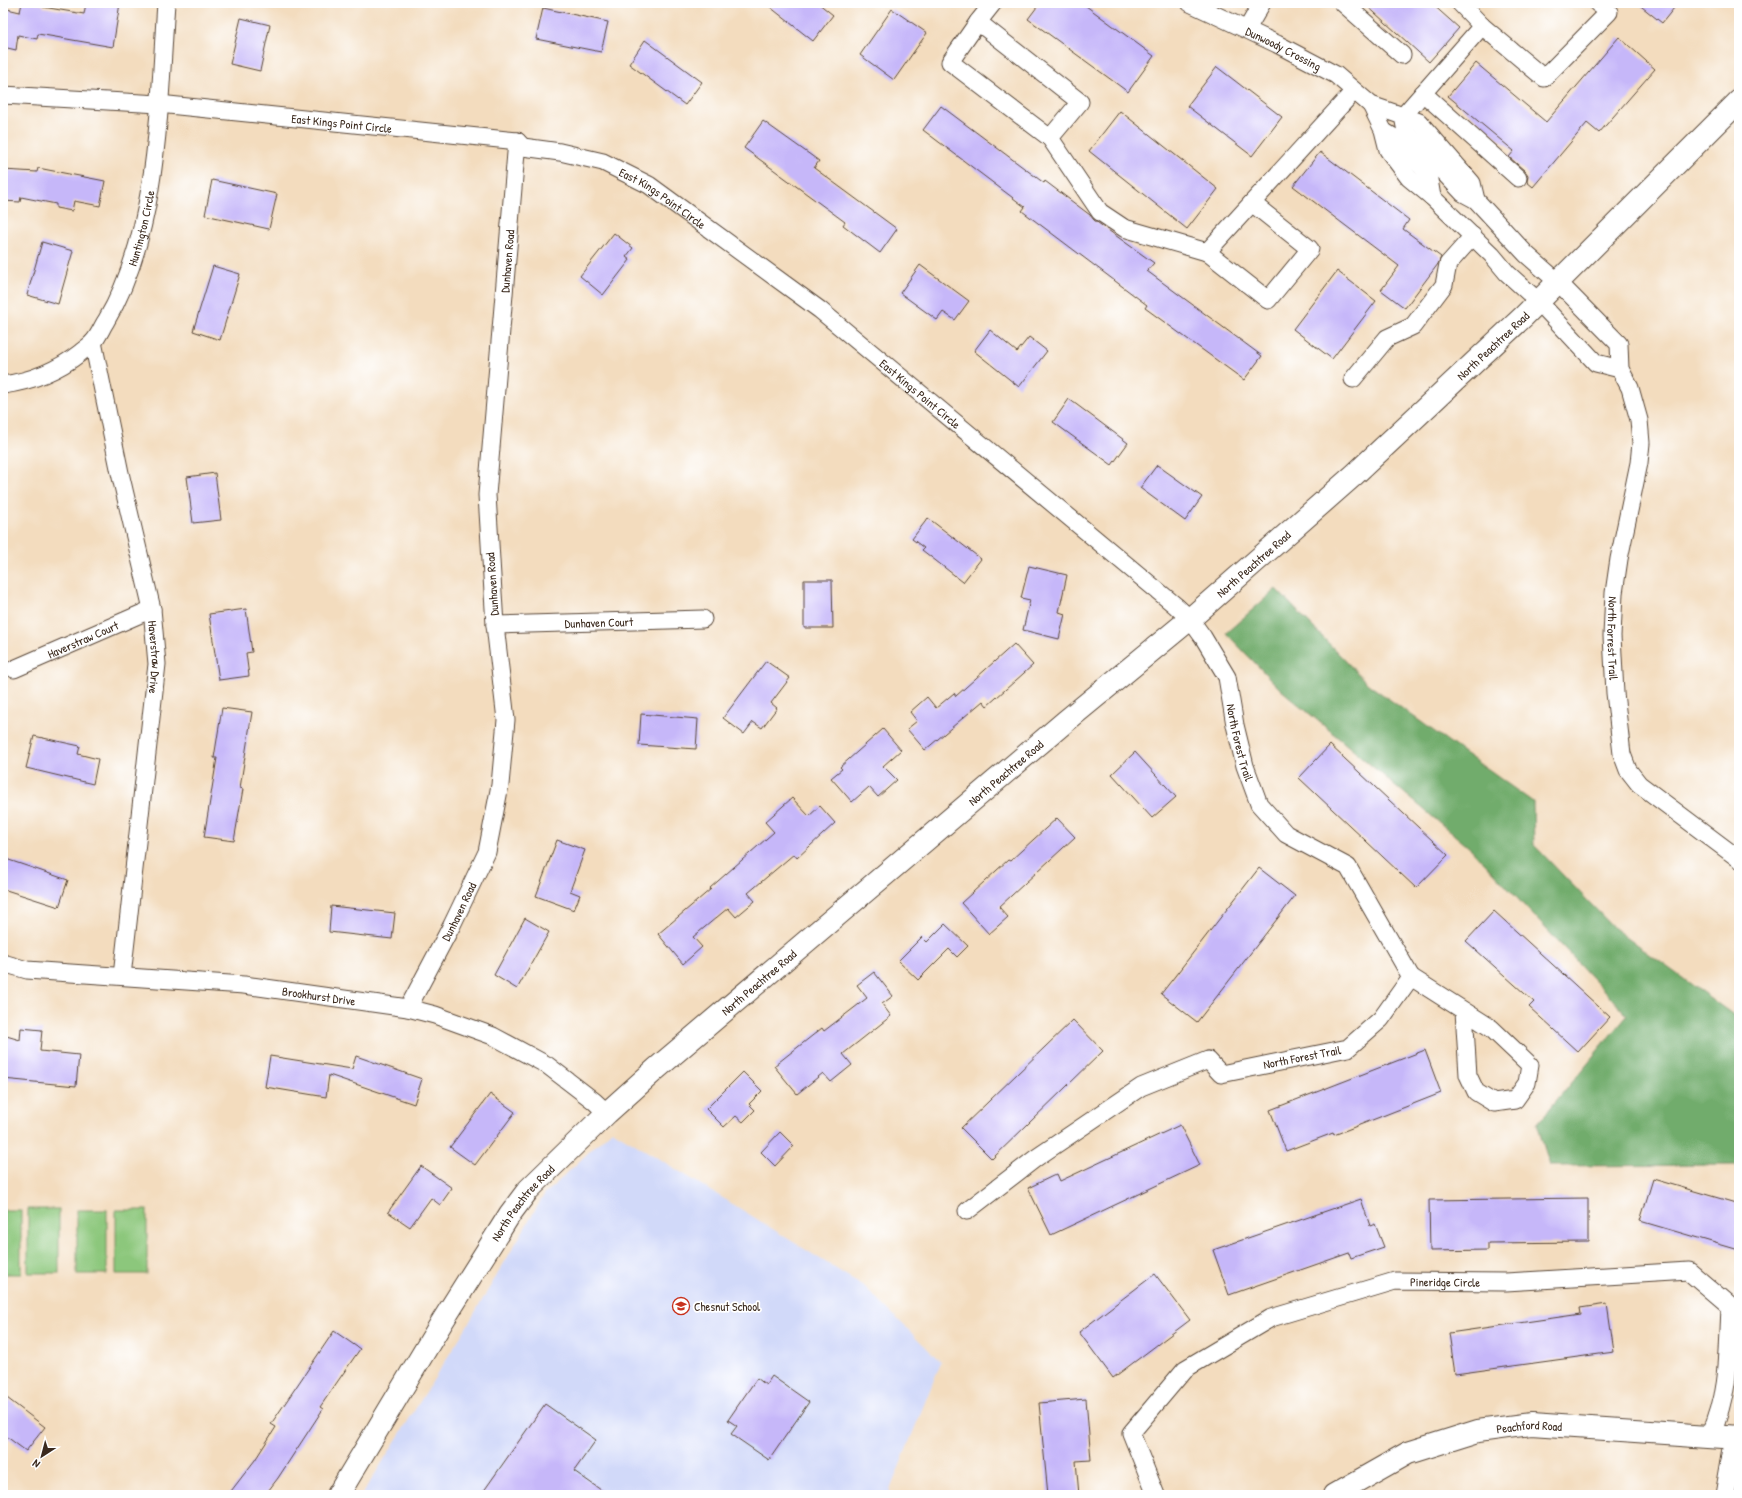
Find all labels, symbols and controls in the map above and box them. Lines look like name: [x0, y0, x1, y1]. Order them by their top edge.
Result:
street label: Dunwoody Crossing: [1243, 22, 1324, 74]
street label: East Kings Point Circle: [291, 109, 393, 137]
street label: East Kings Point Circle: [617, 163, 710, 233]
street label: Huntington Circle: [123, 189, 158, 268]
street label: Dunhaven Road: [496, 229, 518, 293]
street label: North Peachtree Road: [1453, 307, 1533, 384]
street label: East Kings Point Circle: [876, 355, 965, 432]
street label: North Peachtree Road: [1212, 526, 1294, 601]
street label: Dunhaven Road: [481, 552, 503, 616]
street label: North Forrest Trail: [1603, 596, 1623, 681]
street label: Dunhaven Court: [564, 612, 634, 631]
street label: Haverstraw Court: [45, 616, 122, 662]
street label: Haverstraw Drive: [145, 620, 166, 695]
street label: North Forest Trail: [1223, 702, 1259, 784]
street label: North Peachtree Road: [964, 735, 1047, 809]
street label: Dunhaven Road: [437, 879, 480, 944]
street label: North Peachtree Road: [717, 945, 800, 1019]
street label: Brookhurst Drive: [281, 982, 357, 1009]
street label: North Forest Trail: [1262, 1041, 1343, 1073]
street label: North Peachtree Road: [487, 1160, 558, 1244]
street label: Pineridge Circle: [1410, 1273, 1480, 1290]
school or university icon: Chesnut School: [671, 1296, 691, 1316]
place label: Chesnut School: [694, 1298, 761, 1315]
street label: Peachford Road: [1495, 1415, 1563, 1437]
north arrow: [22, 1436, 62, 1476]
text: N: [30, 1457, 43, 1471]

